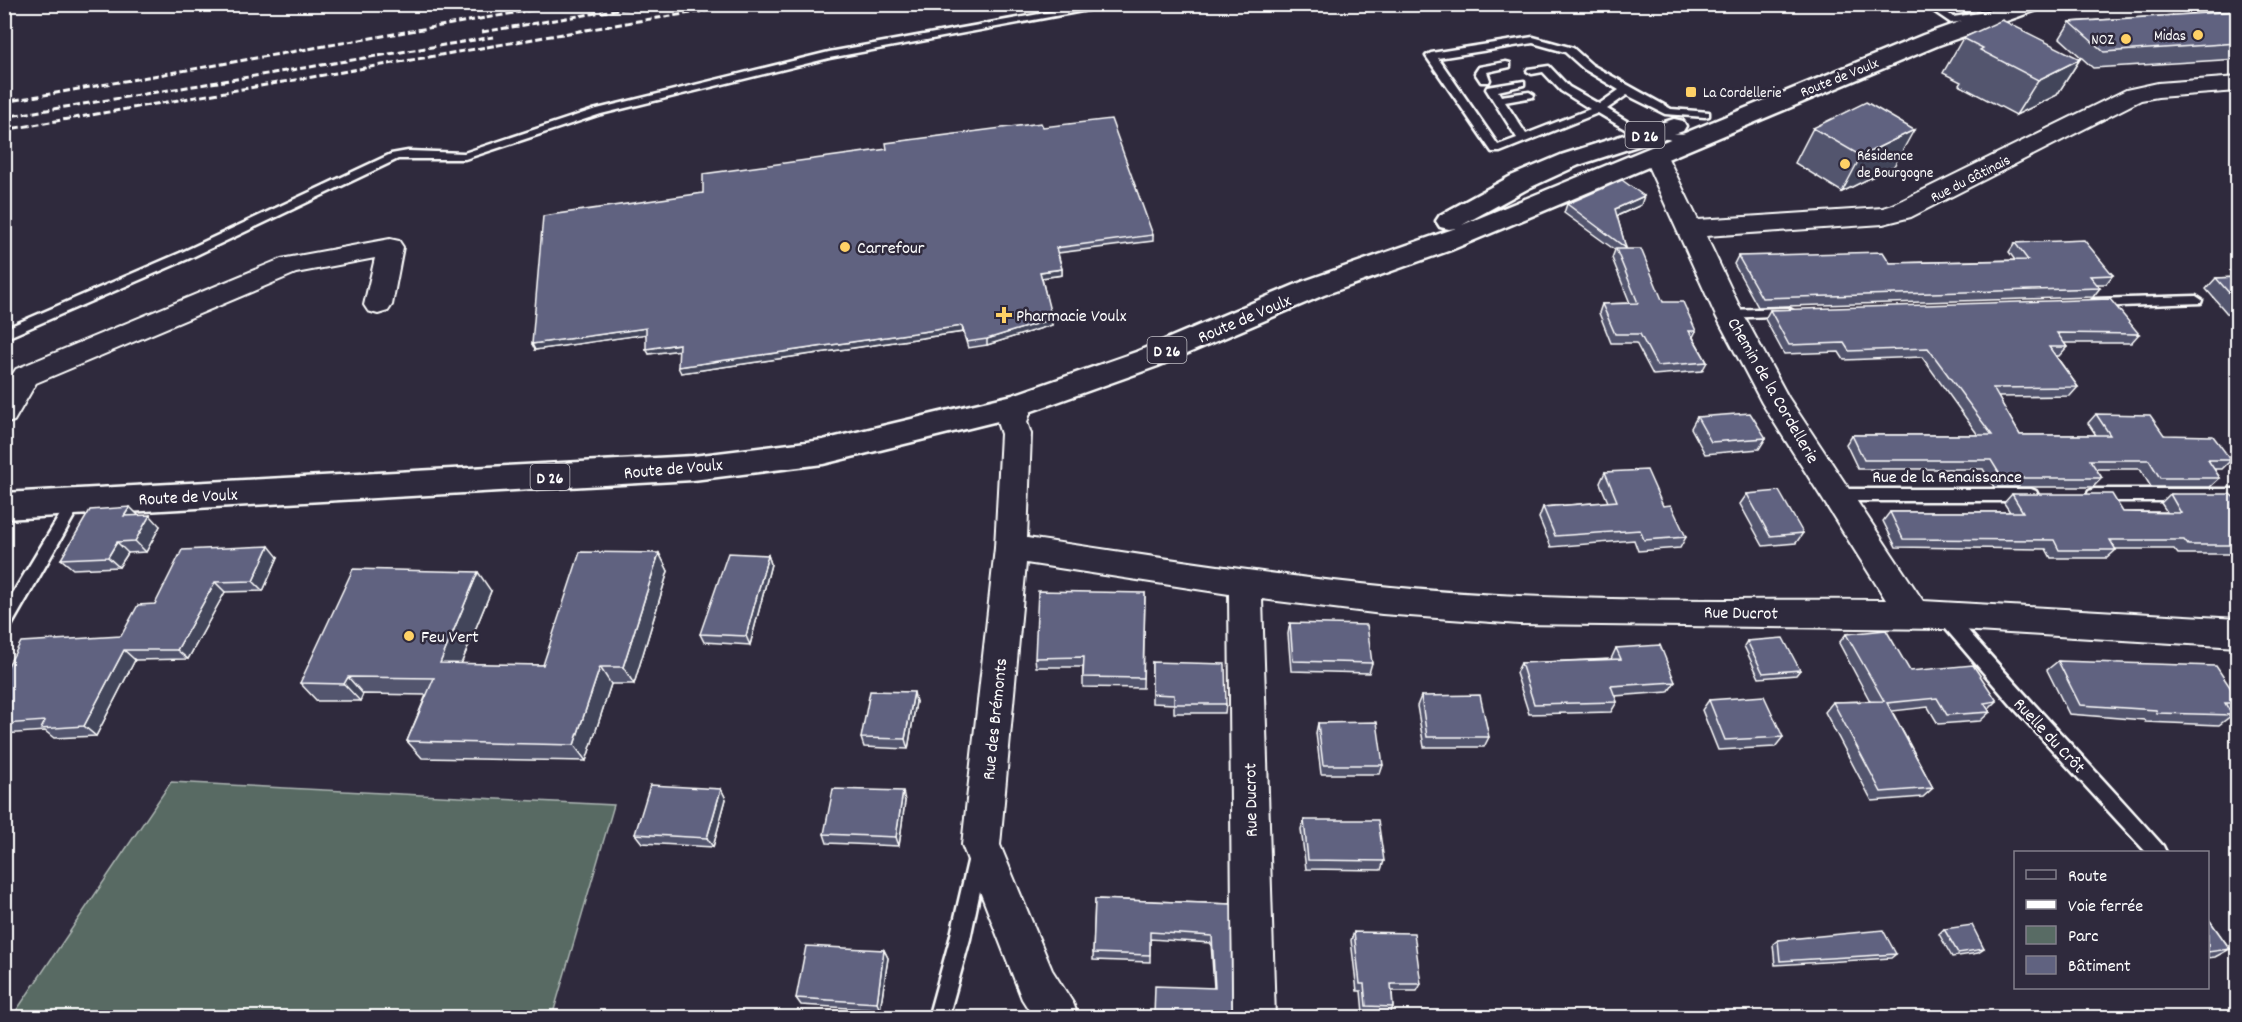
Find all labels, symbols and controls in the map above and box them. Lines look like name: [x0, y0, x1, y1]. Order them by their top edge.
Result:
place label: Midas: [2154, 26, 2186, 48]
marker: Midas: [2191, 28, 2205, 42]
place label: NOZ: [2091, 30, 2114, 52]
marker: NOZ: [2119, 32, 2133, 46]
street label: Route de Voulx: [1797, 53, 1883, 105]
place label: La Cordellerie: [1703, 83, 1782, 105]
marker: La Cordellerie: [1684, 85, 1698, 99]
road number: D 26: [1626, 122, 1664, 148]
place label: Résidence de Bourgogne: [1857, 146, 1934, 185]
street label: Rue du Gâtinais: [1927, 150, 2015, 209]
marker: Résidence de Bourgogne: [1838, 157, 1852, 171]
place label: Carrefour: [857, 237, 925, 262]
marker: Carrefour: [838, 240, 852, 254]
street label: Route de Voulx: [1194, 289, 1296, 351]
place label: Pharmacie Voulx: [1016, 305, 1127, 330]
marker: Pharmacie Voulx: [997, 308, 1011, 322]
street label: Chemin de la Cordellerie: [1720, 314, 1824, 469]
road number: D 26: [1148, 337, 1186, 363]
street label: Route de Voulx: [623, 454, 724, 487]
road number: D 26: [530, 464, 570, 490]
street label: Rue de la Renaissance: [1872, 466, 2022, 491]
street label: Route de Voulx: [138, 483, 239, 514]
street label: Rue Ducrot: [1704, 601, 1779, 628]
place label: Feu Vert: [421, 626, 479, 651]
marker: Feu Vert: [402, 629, 416, 643]
street label: Rue des Brémonts: [978, 657, 1015, 781]
street label: Ruelle du Crôt: [2006, 693, 2090, 780]
street label: Rue Ducrot: [1239, 762, 1266, 837]
legend: [2014, 851, 2209, 989]
text: Route: [2068, 865, 2107, 890]
text: Voie ferrée: [2068, 895, 2143, 920]
text: Parc: [2068, 925, 2099, 950]
text: Bâtiment: [2068, 955, 2131, 980]

